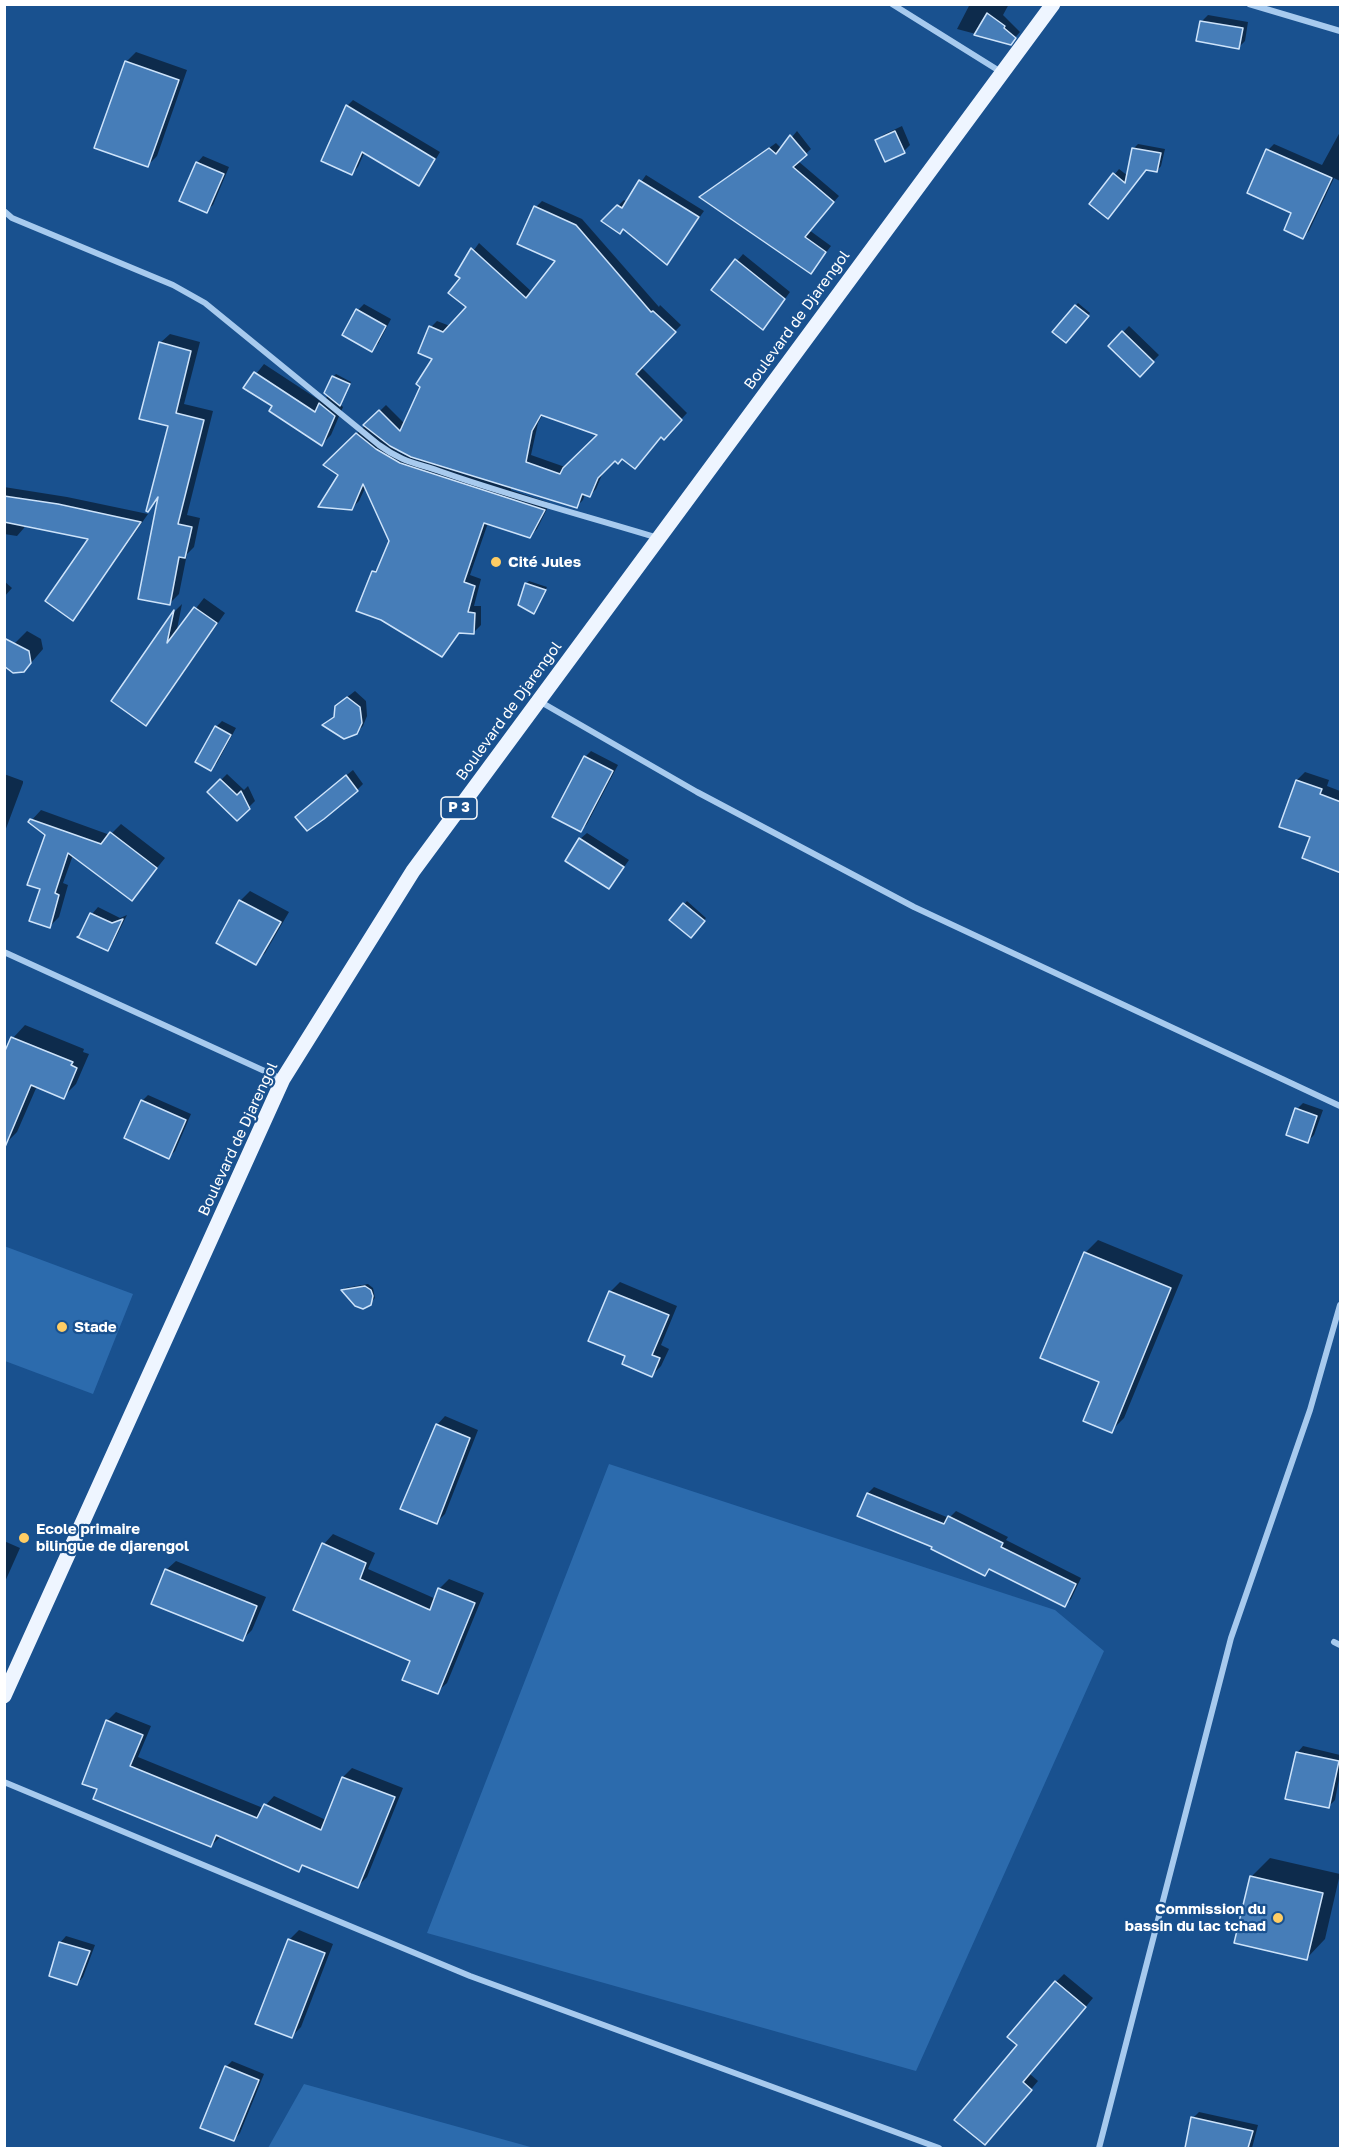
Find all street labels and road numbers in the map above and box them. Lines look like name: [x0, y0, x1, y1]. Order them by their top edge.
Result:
street label: Boulevard de Djarengol: [740, 247, 854, 393]
street label: Boulevard de Djarengol: [452, 638, 566, 784]
road number: P 3: [441, 797, 477, 819]
street label: Boulevard de Djarengol: [194, 1059, 282, 1219]

